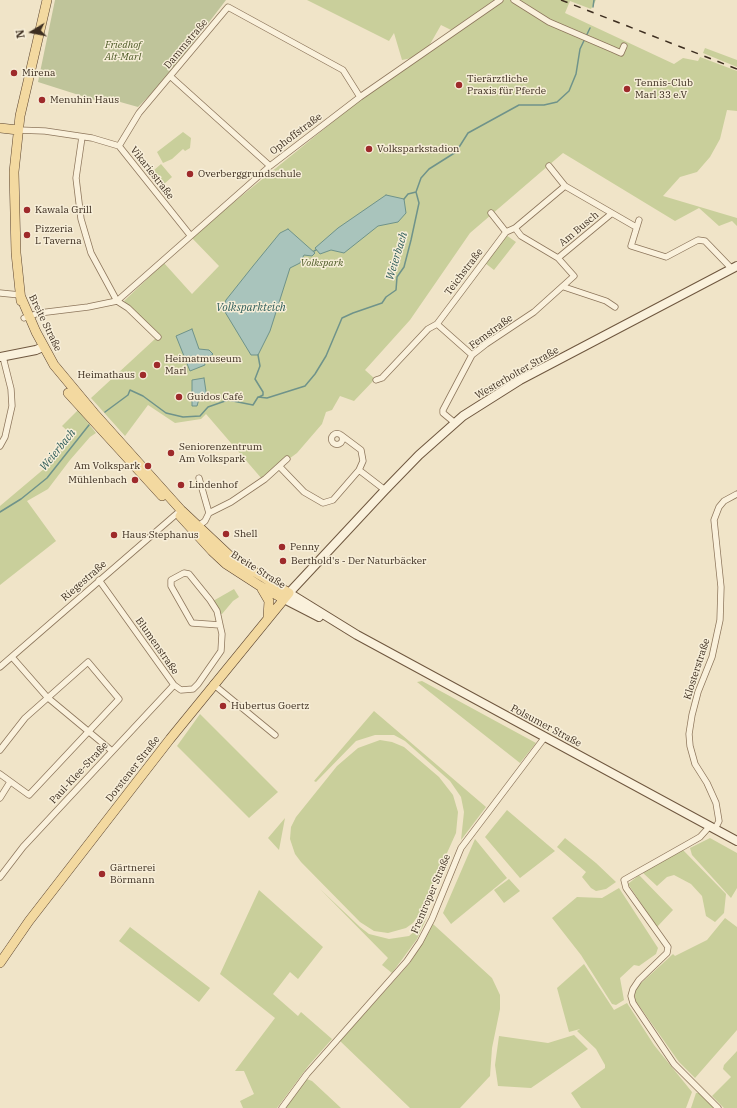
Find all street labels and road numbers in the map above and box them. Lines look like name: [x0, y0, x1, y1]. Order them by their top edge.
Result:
street label: Dammstraße: [162, 17, 210, 71]
street label: Ophoffstraße: [268, 111, 324, 157]
street label: Vikariestraße: [128, 144, 176, 202]
street label: Am Busch: [557, 209, 601, 249]
street label: Teichstraße: [442, 246, 486, 298]
street label: Breite Straße: [26, 293, 64, 353]
street label: Femstraße: [467, 312, 515, 352]
street label: Westerholter Straße: [473, 344, 561, 402]
street label: Breite Straße: [229, 549, 287, 591]
street label: Riegestraße: [59, 558, 109, 604]
street label: Blumenstraße: [133, 615, 181, 677]
street label: Klosterstraße: [681, 637, 713, 701]
street label: Polsumer Straße: [509, 702, 583, 750]
street label: Dorstener Straße: [104, 734, 162, 804]
street label: Paul-Klee-Straße: [47, 740, 111, 806]
street label: Frentroper Straße: [409, 852, 453, 936]

